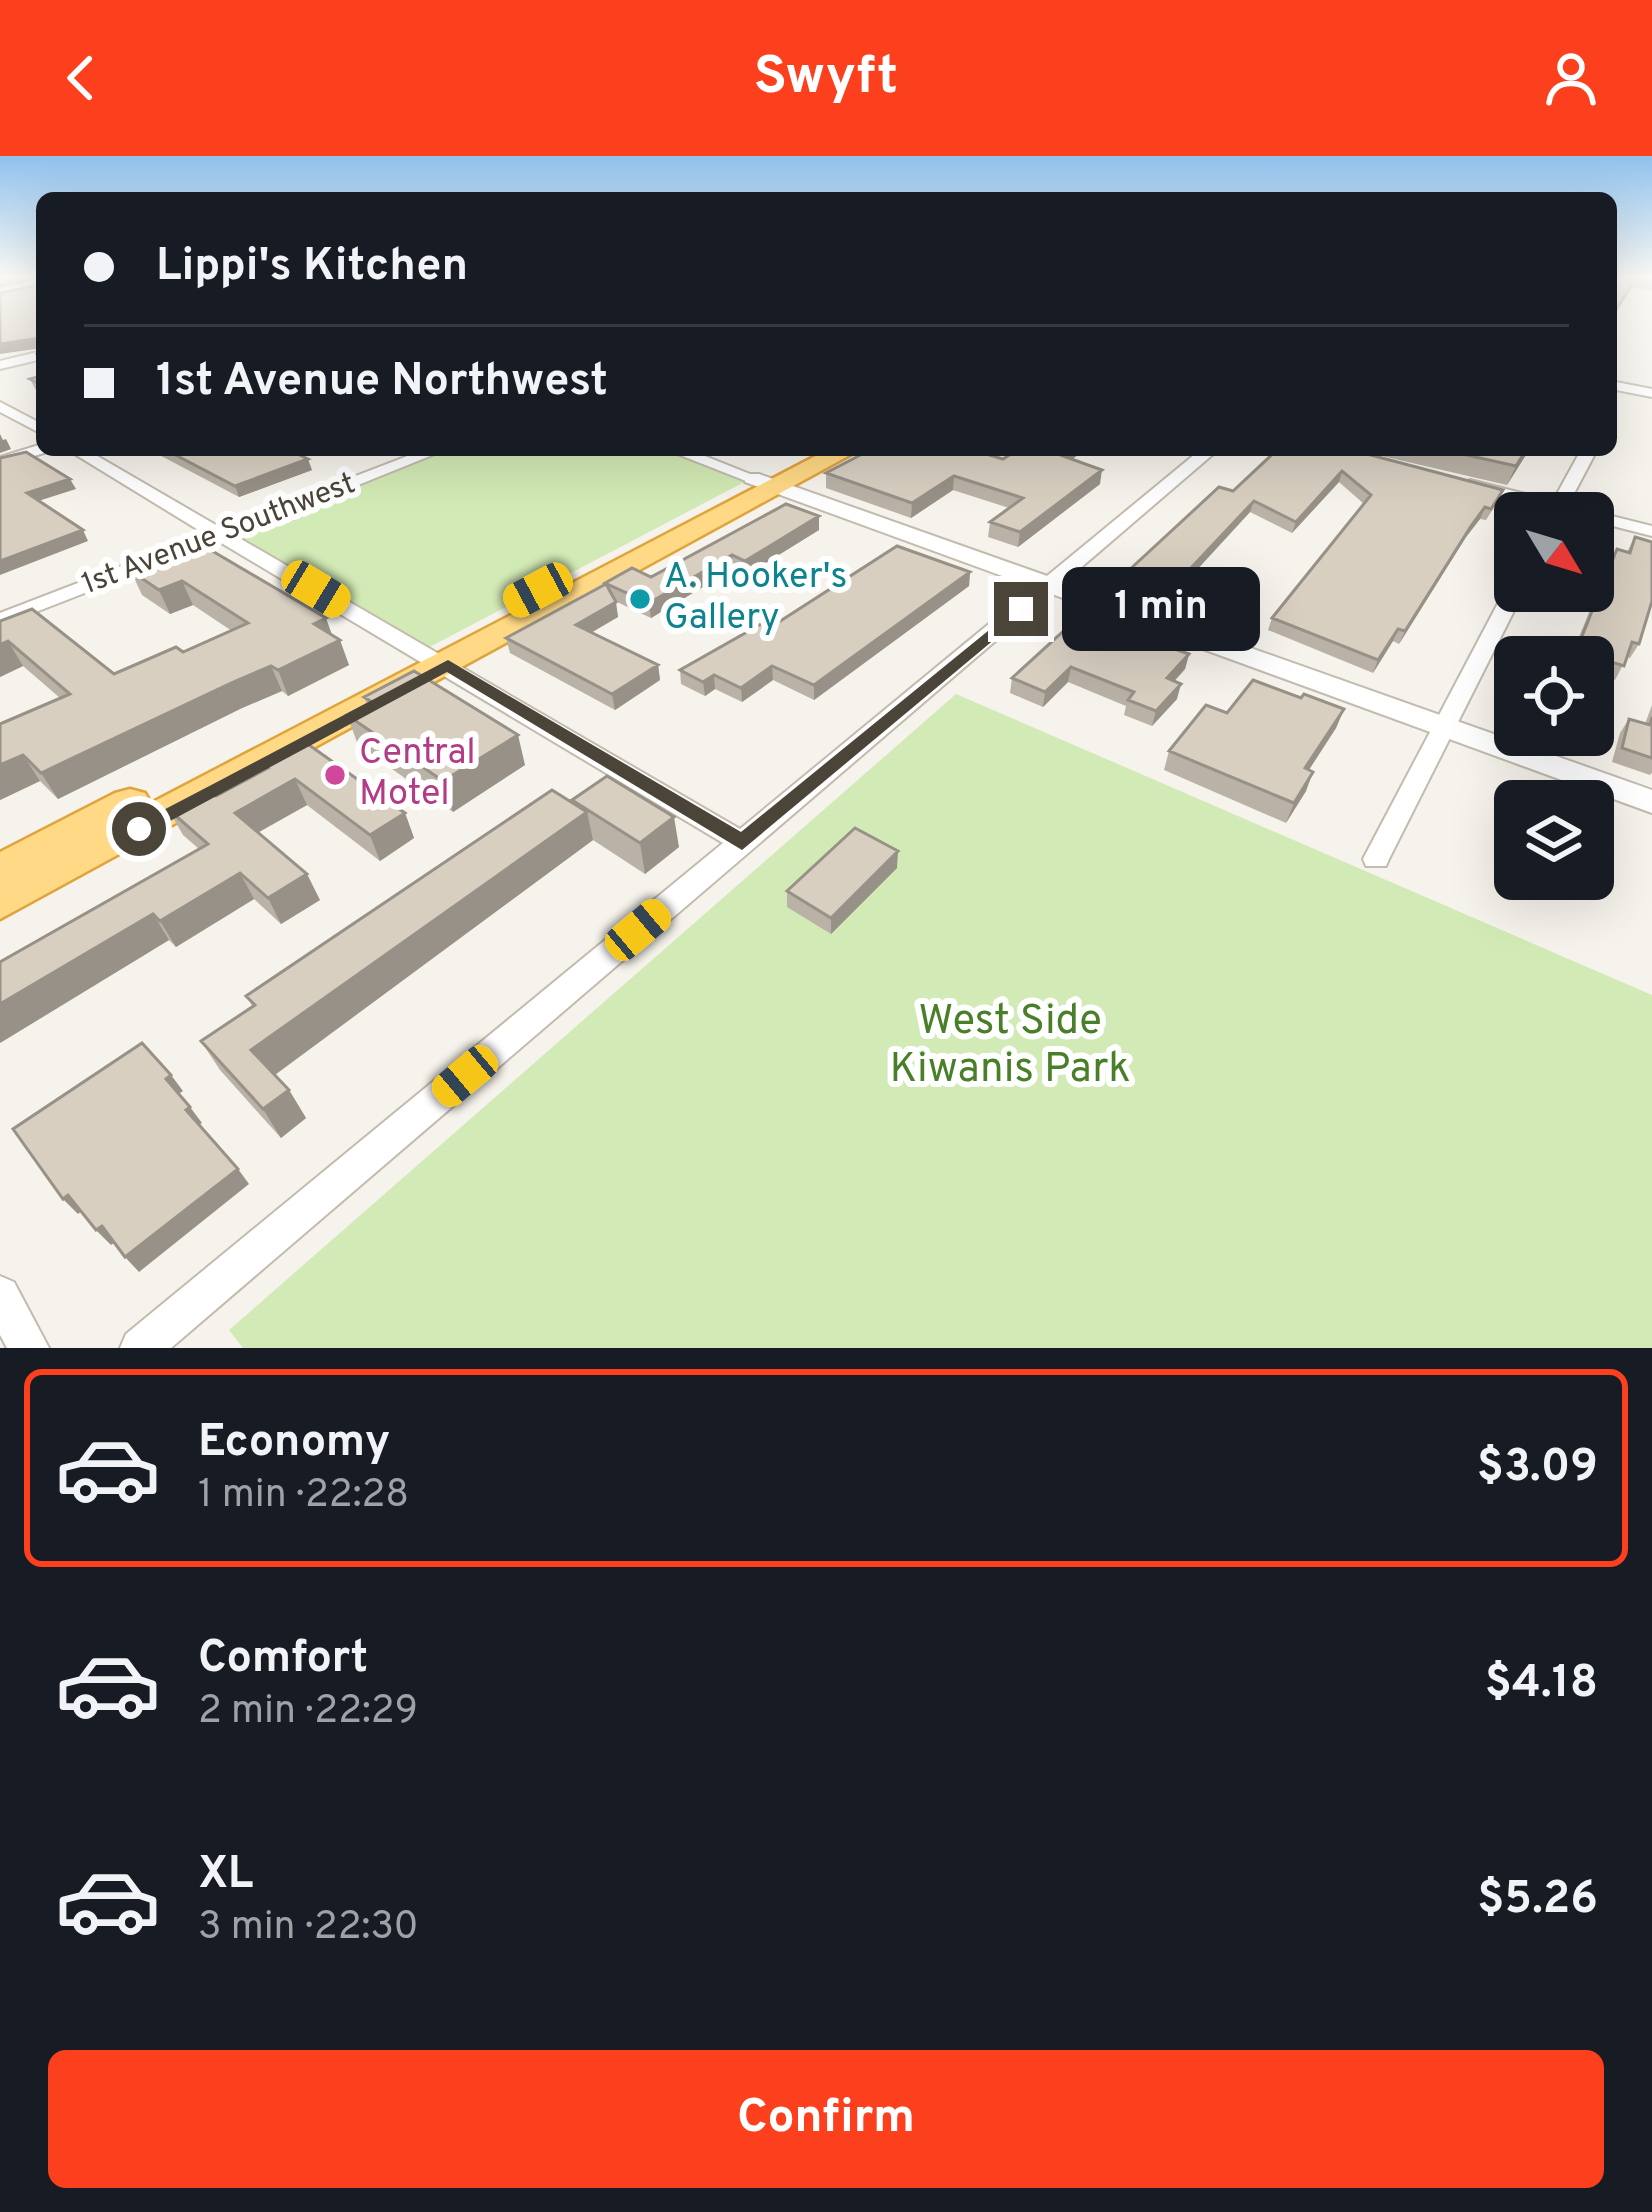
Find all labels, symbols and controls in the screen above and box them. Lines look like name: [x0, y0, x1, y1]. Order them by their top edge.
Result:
text: Swyft: [754, 44, 898, 113]
icon: back: [48, 45, 114, 111]
icon: person: [1538, 45, 1604, 111]
text: Lippi's Kitchen: [156, 239, 468, 296]
text: 1st Avenue Northwest: [156, 354, 608, 411]
street label: 1st Avenue Southwest: [77, 466, 361, 604]
north arrow: [1494, 492, 1614, 612]
map controls: [1494, 492, 1614, 900]
car: [276, 555, 356, 623]
place label: A. Hooker's Gallery: [664, 555, 847, 642]
car: [498, 557, 578, 623]
callout: 1 min: [1063, 567, 1261, 651]
route end: [994, 582, 1048, 636]
text: 1 min: [1114, 584, 1208, 633]
marker: A. Hooker's Gallery: [627, 586, 653, 612]
button: locate: [1494, 636, 1614, 756]
place label: Central Motel: [359, 731, 476, 818]
marker: Central Motel: [322, 762, 348, 788]
button: layers: [1494, 780, 1614, 900]
route start: [112, 802, 166, 856]
car: [599, 893, 677, 967]
park label: West Side Kiwanis Park: [889, 996, 1131, 1097]
car: [426, 1039, 504, 1113]
icon: car: [54, 1414, 162, 1522]
text: Economy: [198, 1415, 390, 1472]
text: $3.09: [1477, 1440, 1598, 1497]
text: 1 min · 22:28: [198, 1472, 409, 1521]
icon: car: [54, 1630, 162, 1738]
text: Comfort: [198, 1631, 368, 1688]
text: $4.18: [1485, 1656, 1598, 1713]
text: 2 min · 22:29: [198, 1688, 418, 1737]
icon: car: [54, 1846, 162, 1954]
text: XL: [198, 1847, 253, 1904]
text: $5.26: [1477, 1872, 1598, 1929]
text: 3 min · 22:30: [198, 1904, 419, 1953]
button: Confirm: [48, 2050, 1604, 2188]

